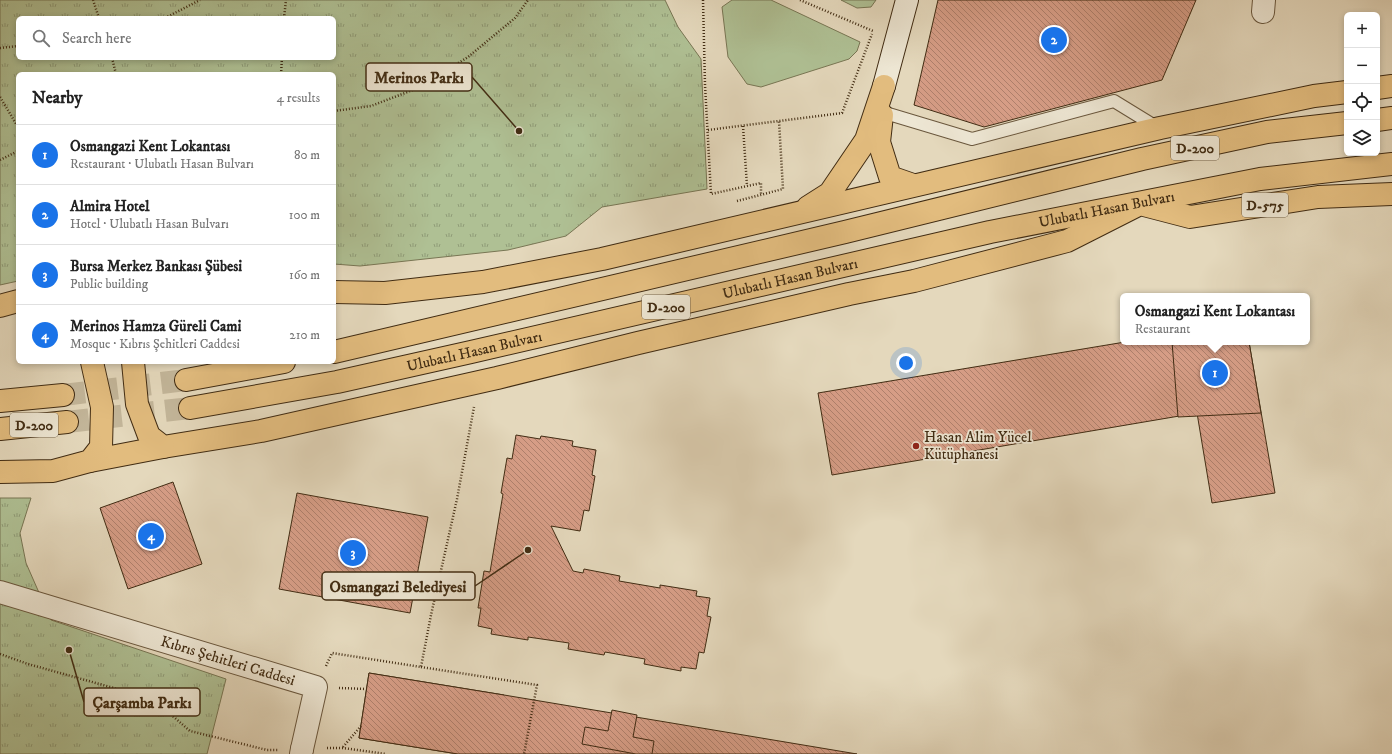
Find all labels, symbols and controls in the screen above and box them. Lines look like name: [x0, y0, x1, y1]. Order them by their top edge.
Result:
map controls: [1344, 12, 1380, 156]
button: +: [1344, 12, 1380, 48]
search box: [16, 16, 336, 60]
pin: 2: [1041, 25, 1067, 55]
icon: search: [30, 27, 52, 49]
text: Search here: [62, 29, 131, 48]
button: −: [1344, 48, 1380, 84]
callout: Merinos Parkı: [366, 63, 472, 91]
text: Merinos Parkı: [374, 68, 464, 88]
button: locate: [1344, 84, 1380, 120]
text: Nearby: [32, 87, 82, 109]
text: 4 results: [277, 90, 320, 106]
button: layers: [1344, 120, 1380, 156]
road number: D-200: [1171, 136, 1219, 160]
text: Osmangazi Kent Lokantası: [70, 137, 230, 156]
text: 1: [43, 147, 47, 163]
text: 80 m: [294, 147, 320, 163]
text: Restaurant · Ulubatlı Hasan Bulvarı: [70, 156, 254, 172]
street label: Ulubatlı Hasan Bulvarı: [1037, 187, 1176, 232]
road number: D-575: [1242, 193, 1288, 217]
text: Almira Hotel: [70, 197, 150, 216]
text: 2: [42, 207, 48, 223]
text: 100 m: [289, 207, 320, 223]
text: Hotel · Ulubatlı Hasan Bulvarı: [70, 216, 229, 232]
street label: Ulubatlı Hasan Bulvarı: [721, 254, 860, 304]
text: Bursa Merkez Bankası Şübesi: [70, 257, 242, 276]
text: 3: [43, 267, 47, 283]
text: 160 m: [289, 267, 320, 283]
text: Public building: [70, 276, 148, 292]
popup: [1120, 293, 1310, 345]
road number: D-200: [642, 295, 690, 319]
text: Osmangazi Kent Lokantası: [1135, 302, 1295, 321]
text: Merinos Hamza Güreli Cami: [70, 317, 241, 336]
text: Restaurant: [1135, 321, 1190, 337]
text: 4: [41, 327, 49, 343]
text: 210 m: [289, 327, 320, 343]
street label: Ulubatlı Hasan Bulvarı: [405, 327, 544, 376]
text: Mosque · Kıbrıs Şehitleri Caddesi: [70, 336, 240, 352]
your location: [896, 353, 916, 373]
pin: 1: [1202, 358, 1228, 388]
road number: D-200: [10, 413, 58, 437]
place label: Hasan Alim Yücel Kütüphanesi: [924, 428, 1032, 464]
marker: Hasan Alim Yücel Kütüphanesi: [911, 441, 921, 451]
pin: 4: [138, 521, 164, 551]
pin: 3: [340, 538, 366, 568]
callout: Osmangazi Belediyesi: [322, 572, 475, 600]
text: Osmangazi Belediyesi: [330, 577, 466, 597]
street label: Kıbrıs Şehitleri Caddesi: [158, 632, 297, 690]
callout: Çarşamba Parkı: [84, 688, 200, 716]
text: Çarşamba Parkı: [92, 693, 192, 713]

